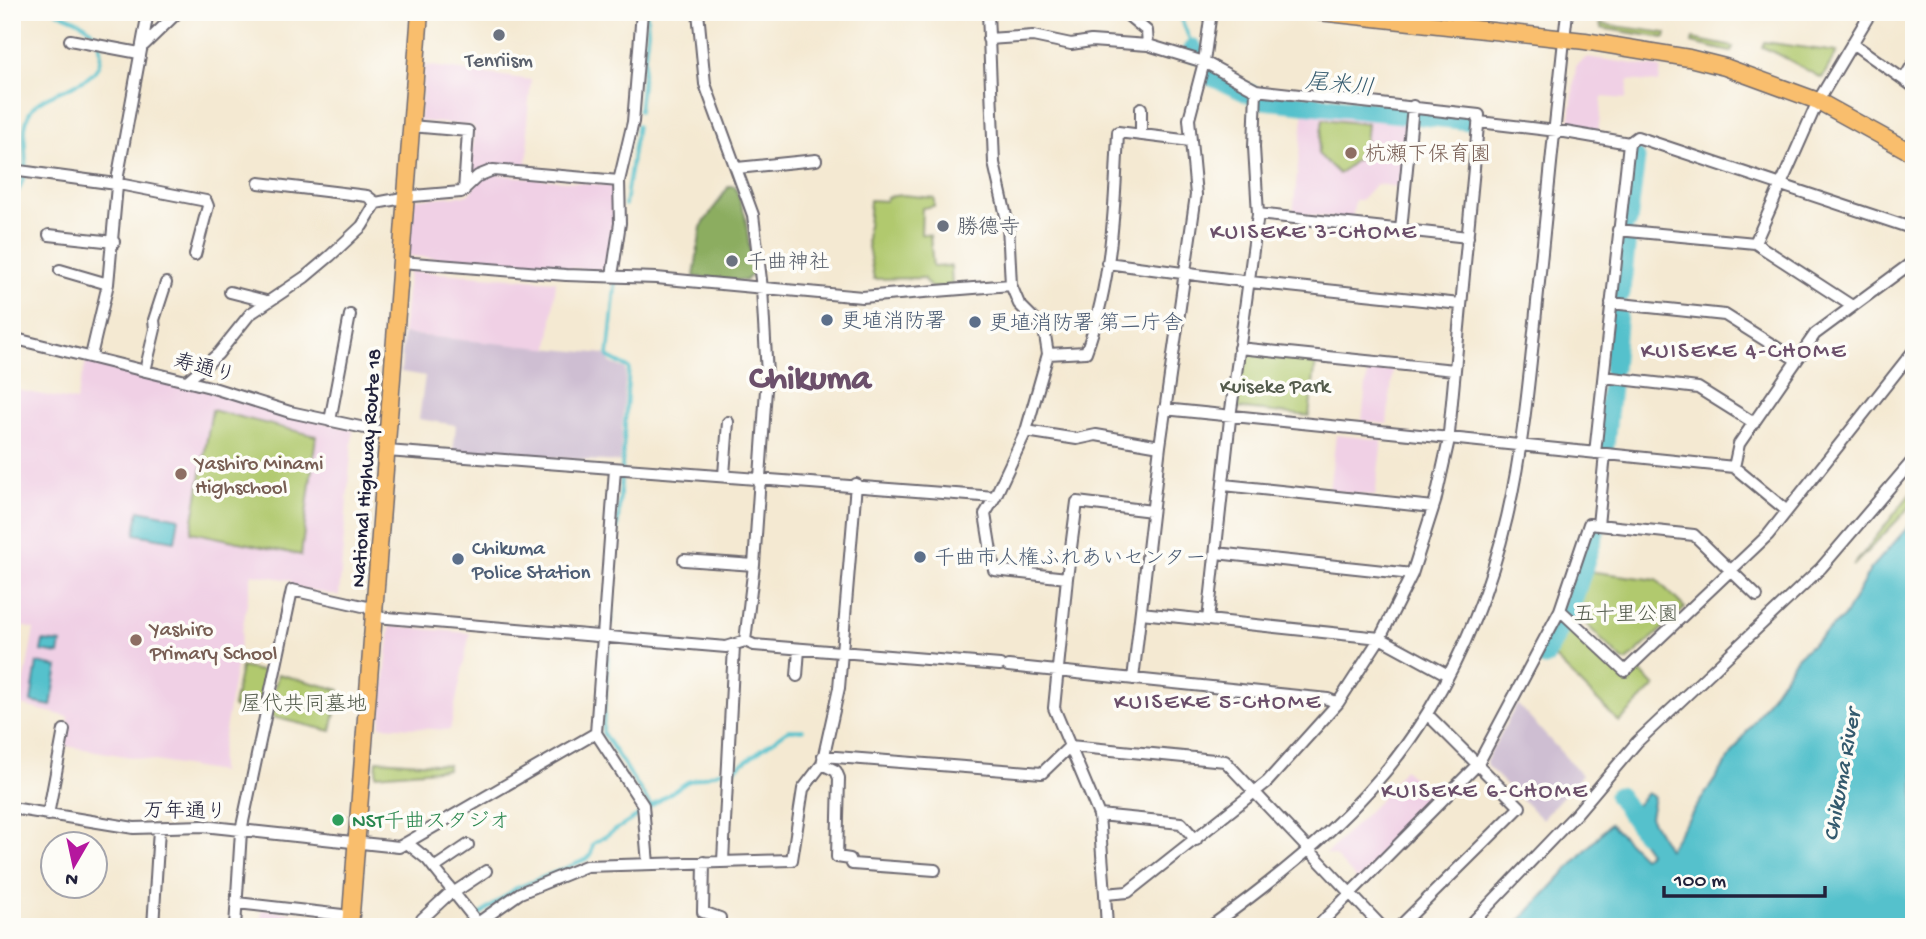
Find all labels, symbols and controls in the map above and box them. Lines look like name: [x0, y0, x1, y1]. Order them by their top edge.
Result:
marker: Tenriism: [491, 27, 507, 43]
place label: Tenriism: [464, 50, 533, 75]
water label: 尾米川: [1304, 68, 1375, 104]
place label: 杭瀬下保育園: [1365, 142, 1491, 169]
marker: 杭瀬下保育園: [1343, 145, 1359, 161]
place label: 勝德寺: [957, 215, 1020, 242]
marker: 勝德寺: [935, 218, 951, 234]
district label: KUISEKE 3-CHOME: [1210, 220, 1418, 247]
place label: 千曲神社: [746, 251, 830, 277]
marker: 千曲神社: [724, 253, 740, 269]
place label: 更埴消防署: [841, 310, 946, 336]
place label: 更埴消防署 第二庁舎: [989, 311, 1183, 338]
marker: 更埴消防署: [819, 312, 835, 328]
marker: 更埴消防署 第二庁舎: [967, 314, 983, 330]
district label: KUISEKE 4-CHOME: [1641, 339, 1847, 366]
street label: National Highway Route 18: [348, 348, 389, 589]
street label: 寿通り: [170, 349, 238, 391]
district label: Chikuma: [749, 360, 872, 401]
park label: Kuiseke Park: [1220, 376, 1333, 401]
place label: Yashiro Minami Highschool: [193, 453, 324, 502]
marker: Yashiro Minami Highschool: [173, 466, 189, 482]
place label: Chikuma Police Station: [471, 538, 591, 587]
place label: 千曲市人権ふれあいセンター: [934, 546, 1206, 573]
marker: 千曲市人権ふれあいセンター: [912, 549, 928, 565]
marker: Chikuma Police Station: [450, 551, 466, 567]
park label: 五十里公園: [1574, 603, 1679, 629]
place label: Yashiro Primary School: [148, 619, 277, 668]
marker: Yashiro Primary School: [128, 632, 144, 648]
district label: KUISEKE 5-CHOME: [1114, 690, 1322, 717]
park label: 屋代共同墓地: [241, 692, 367, 719]
water label: Chikuma River: [1819, 703, 1869, 843]
district label: KUISEKE 6-CHOME: [1381, 779, 1589, 806]
street label: 万年通り: [143, 799, 227, 827]
place label: NST千曲スタジオ: [352, 810, 510, 836]
marker: NST千曲スタジオ: [330, 812, 346, 828]
north arrow: [38, 830, 108, 900]
scale bar: [1664, 855, 1825, 899]
text: N: [64, 866, 80, 891]
text: 100 m: [1673, 870, 1726, 895]

